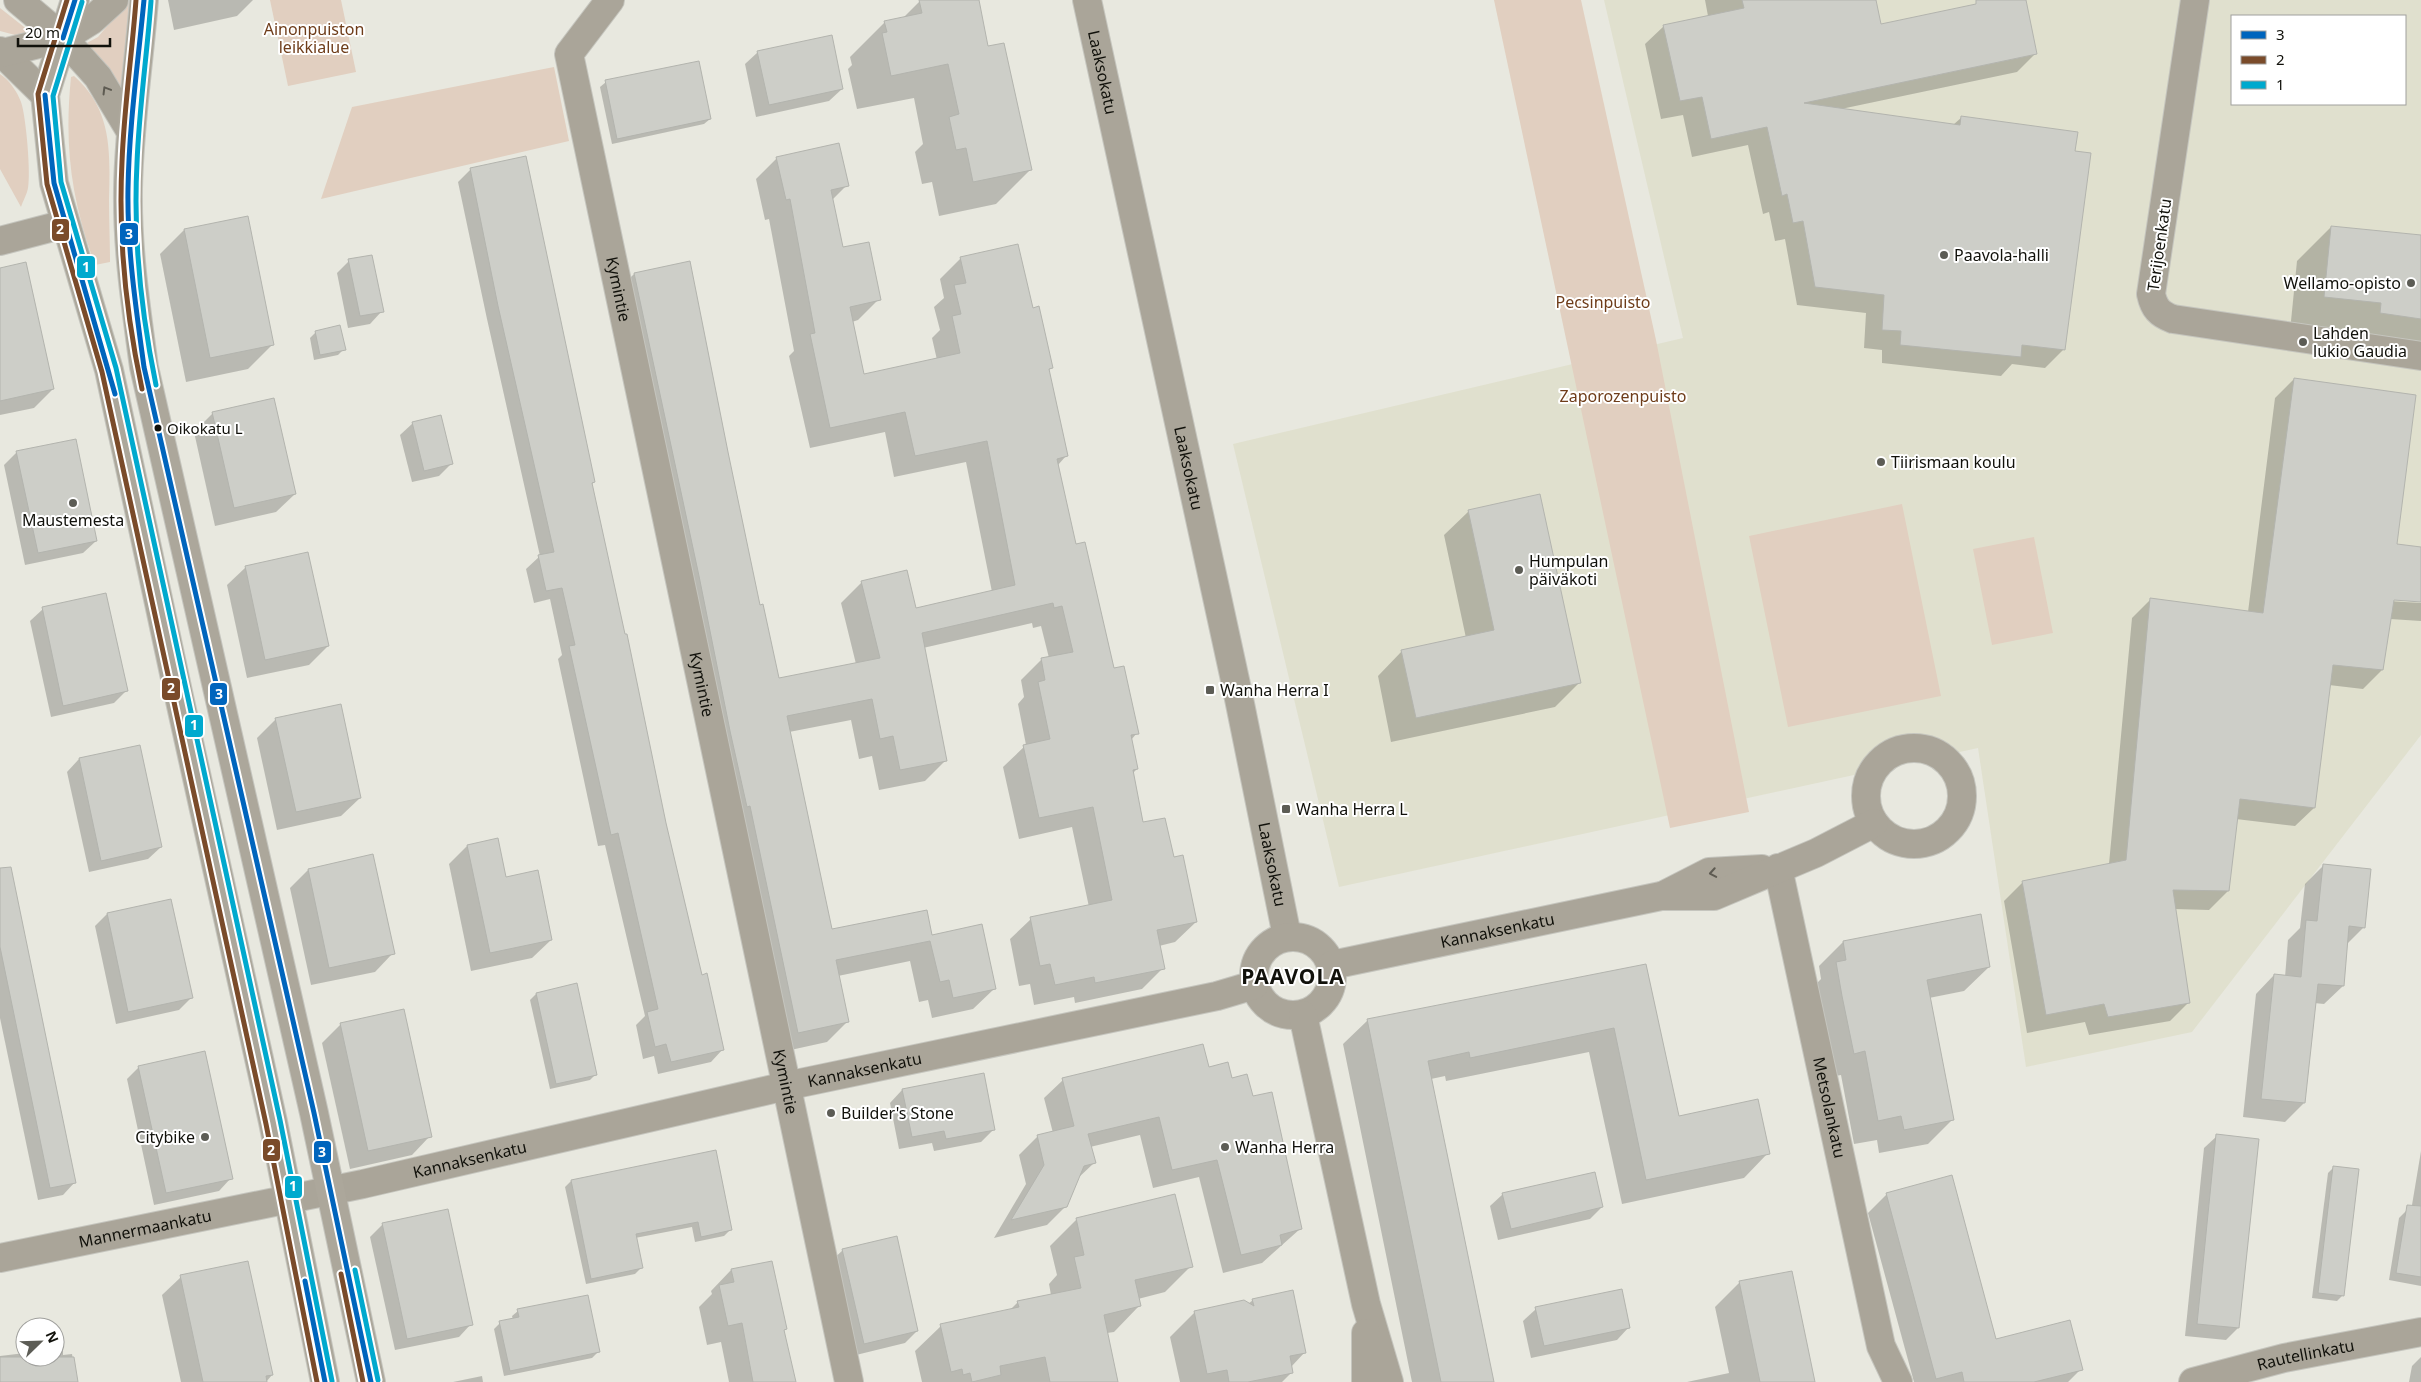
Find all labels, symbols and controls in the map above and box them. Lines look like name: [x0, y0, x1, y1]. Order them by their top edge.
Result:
scale bar: [18, 15, 110, 47]
legend: [2231, 15, 2406, 105]
park label: Ainonpuiston leikkialue: [264, 18, 364, 58]
text: 20 m: [25, 22, 60, 42]
text: 3: [2276, 24, 2285, 44]
street label: Laaksokatu: [1083, 28, 1123, 116]
text: 2: [2276, 49, 2285, 69]
text: 1: [2276, 74, 2285, 94]
one-way arrow: [102, 86, 112, 95]
street label: Terijoenkatu: [2142, 197, 2176, 293]
line badge: 2: [51, 218, 70, 242]
text: 2: [56, 219, 64, 238]
line badge: 3: [119, 222, 139, 246]
text: 3: [125, 224, 133, 243]
place label: Paavola-halli: [1954, 244, 2049, 266]
marker: Paavola-halli: [1938, 249, 1950, 261]
street label: Kymintie: [601, 254, 636, 324]
line badge: 1: [76, 255, 96, 279]
text: 1: [82, 257, 90, 276]
place label: Wellamo-opisto: [2284, 272, 2401, 294]
marker: Wellamo-opisto: [2405, 277, 2417, 289]
park label: Pecsinpuisto: [1555, 291, 1651, 313]
place label: Lahden lukio Gaudia: [2313, 322, 2407, 362]
marker: Lahden lukio Gaudia: [2297, 336, 2309, 348]
park label: Zaporozenpuisto: [1560, 385, 1686, 407]
place label: Oikokatu L: [167, 418, 243, 438]
marker: Oikokatu L: [153, 423, 163, 433]
street label: Laaksokatu: [1169, 424, 1209, 512]
place label: Tiirismaan koulu: [1891, 451, 2016, 473]
marker: Tiirismaan koulu: [1875, 456, 1887, 468]
marker: Maustemesta: [67, 497, 79, 509]
place label: Maustemesta: [22, 509, 124, 531]
place label: Humpulan päiväkoti: [1529, 550, 1608, 590]
marker: Humpulan päiväkoti: [1513, 564, 1525, 576]
street label: Kymintie: [684, 650, 719, 719]
line badge: 2: [161, 677, 181, 701]
text: 2: [167, 678, 175, 697]
place label: Wanha Herra I: [1220, 679, 1329, 701]
line badge: 3: [209, 682, 228, 706]
text: 3: [215, 684, 223, 703]
marker: Wanha Herra I: [1204, 684, 1216, 696]
line badge: 1: [184, 714, 204, 738]
text: 1: [190, 715, 198, 734]
place label: Wanha Herra L: [1296, 798, 1408, 820]
marker: Wanha Herra L: [1280, 803, 1292, 815]
street label: Laaksokatu: [1253, 820, 1292, 908]
one-way arrow: [1708, 867, 1717, 877]
street label: Kannaksenkatu: [1438, 908, 1556, 953]
district label: PAAVOLA: [1241, 962, 1345, 990]
street label: Kymintie: [768, 1047, 803, 1116]
street label: Kannaksenkatu: [806, 1047, 924, 1092]
street label: Metsolankatu: [1808, 1055, 1851, 1160]
place label: Builder's Stone: [841, 1102, 954, 1124]
marker: Builder's Stone: [825, 1107, 837, 1119]
place label: Citybike: [135, 1126, 195, 1148]
marker: Citybike: [199, 1131, 211, 1143]
street label: Kannaksenkatu: [411, 1135, 529, 1183]
place label: Wanha Herra: [1235, 1136, 1334, 1158]
line badge: 2: [262, 1138, 281, 1162]
text: 2: [267, 1140, 275, 1159]
line badge: 3: [313, 1140, 332, 1164]
marker: Wanha Herra: [1219, 1141, 1231, 1153]
text: 3: [318, 1142, 326, 1161]
line badge: 1: [284, 1175, 303, 1199]
text: 1: [289, 1176, 297, 1195]
street label: Mannermaankatu: [77, 1204, 213, 1253]
north arrow: [15, 1317, 65, 1367]
text: N: [41, 1328, 63, 1346]
street label: Rautellinkatu: [2254, 1334, 2356, 1376]

